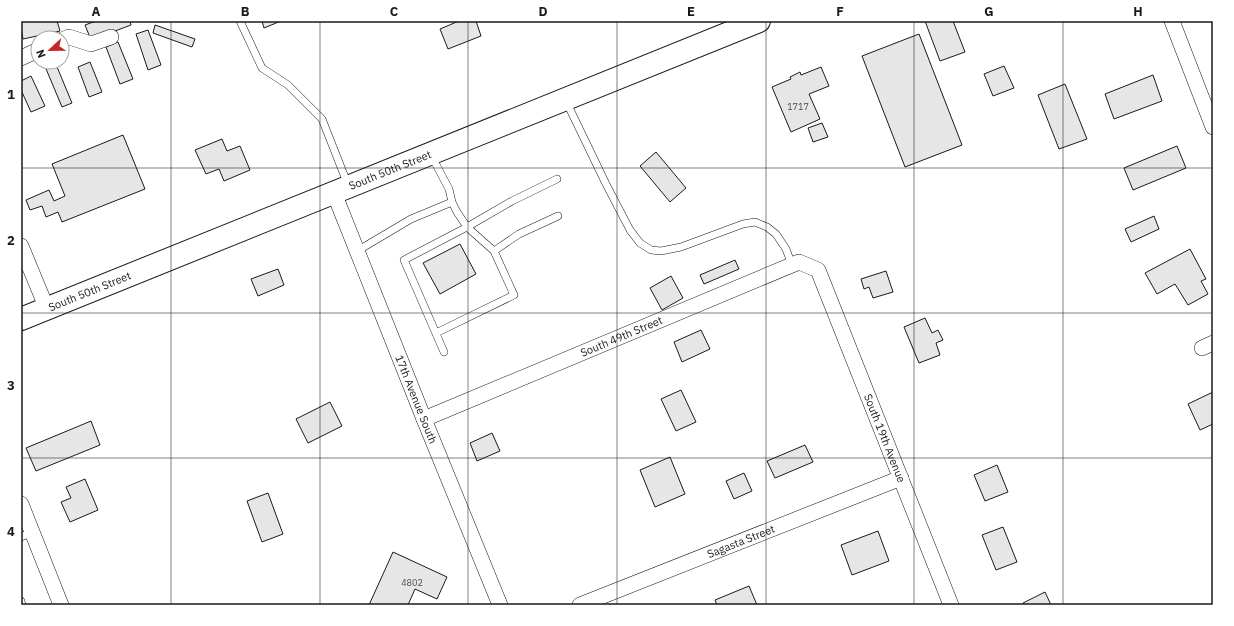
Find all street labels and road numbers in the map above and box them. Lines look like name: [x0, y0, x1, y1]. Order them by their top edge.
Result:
street label: South 50th Street: [347, 147, 433, 193]
street label: South 50th Street: [46, 268, 133, 314]
street label: South 49th Street: [578, 313, 665, 360]
street label: 17th Avenue South: [392, 353, 440, 446]
street label: South 19th Avenue: [861, 392, 909, 484]
street label: Sagasta Street: [705, 522, 777, 561]

